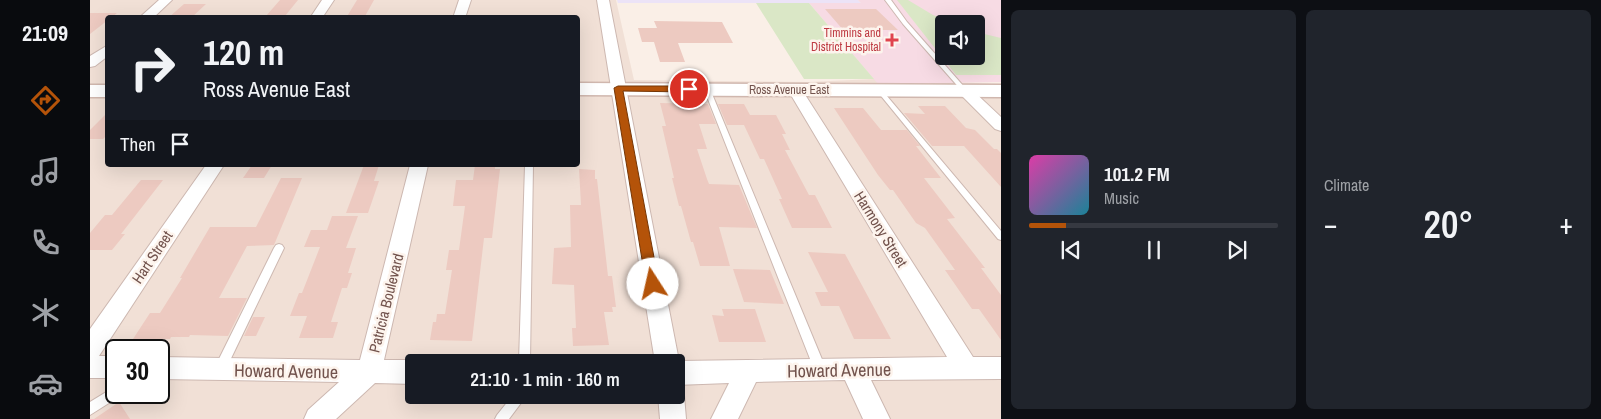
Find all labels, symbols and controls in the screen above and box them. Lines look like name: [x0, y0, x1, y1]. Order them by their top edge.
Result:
map controls: [935, 15, 985, 65]
button: sound: [935, 15, 985, 65]
text: 21:09: [22, 18, 68, 48]
place label: Timmins and District Hospital: [811, 25, 881, 55]
text: 120 m: [203, 29, 284, 76]
marker: Timmins and District Hospital: [885, 33, 899, 47]
icon: right: [120, 35, 185, 100]
pin: [668, 68, 710, 110]
text: Ross Avenue East: [203, 74, 350, 104]
icon: arrive: [675, 75, 703, 103]
street label: Ross Avenue East: [749, 82, 829, 98]
icon: directions: [28, 83, 63, 118]
icon: arrive: [166, 130, 194, 158]
text: Then: [120, 131, 156, 157]
icon: music: [28, 154, 63, 189]
text: 101.2 FM: [1104, 161, 1170, 187]
text: Climate: [1324, 174, 1369, 196]
street label: Harmony Street: [849, 187, 913, 272]
text: Music: [1104, 187, 1139, 209]
text: 20°: [1424, 199, 1473, 250]
text: −: [1324, 205, 1337, 243]
text: +: [1560, 205, 1573, 243]
icon: phone: [28, 225, 63, 260]
street label: Hart Street: [127, 226, 178, 288]
icon: previous: [1057, 236, 1085, 264]
icon: pause: [1140, 236, 1168, 264]
icon: next: [1223, 236, 1251, 264]
street label: Patricia Boulevard: [364, 251, 408, 355]
position arrow: [626, 257, 678, 309]
icon: climate: [28, 295, 63, 330]
speed limit sign: 30: [105, 339, 170, 404]
street label: Howard Avenue: [787, 357, 891, 383]
street label: Howard Avenue: [234, 358, 338, 384]
icon: car: [28, 366, 63, 401]
text: 21:10 · 1 min · 160 m: [470, 366, 620, 392]

